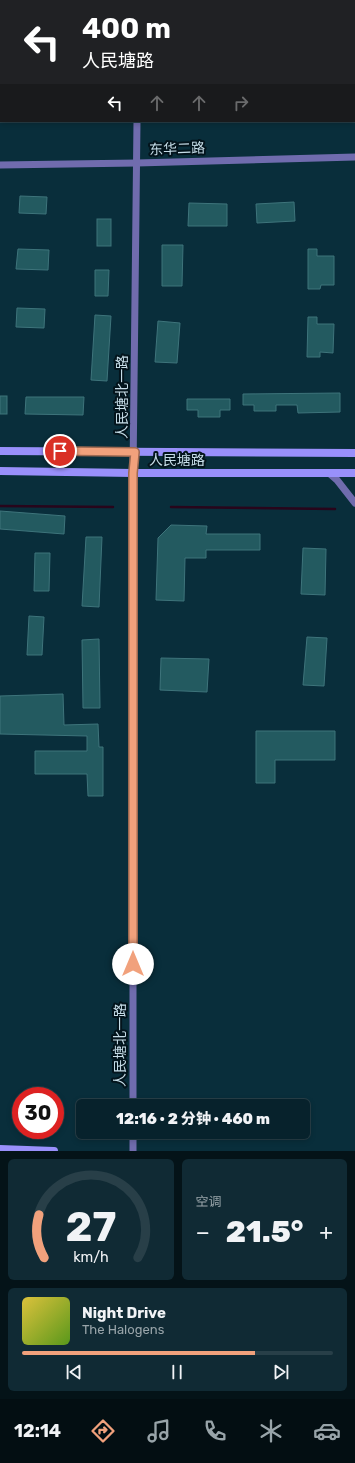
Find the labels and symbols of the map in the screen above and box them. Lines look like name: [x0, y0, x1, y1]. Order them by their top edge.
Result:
street label: 东华二路: [149, 140, 205, 158]
street label: 人民塘北一路: [114, 355, 131, 439]
pin: [43, 434, 77, 468]
street label: 人民塘路: [149, 452, 205, 469]
position arrow: [112, 943, 154, 985]
street label: 人民塘北一路: [112, 1003, 129, 1087]
speed limit sign: 30: [12, 1087, 64, 1139]

